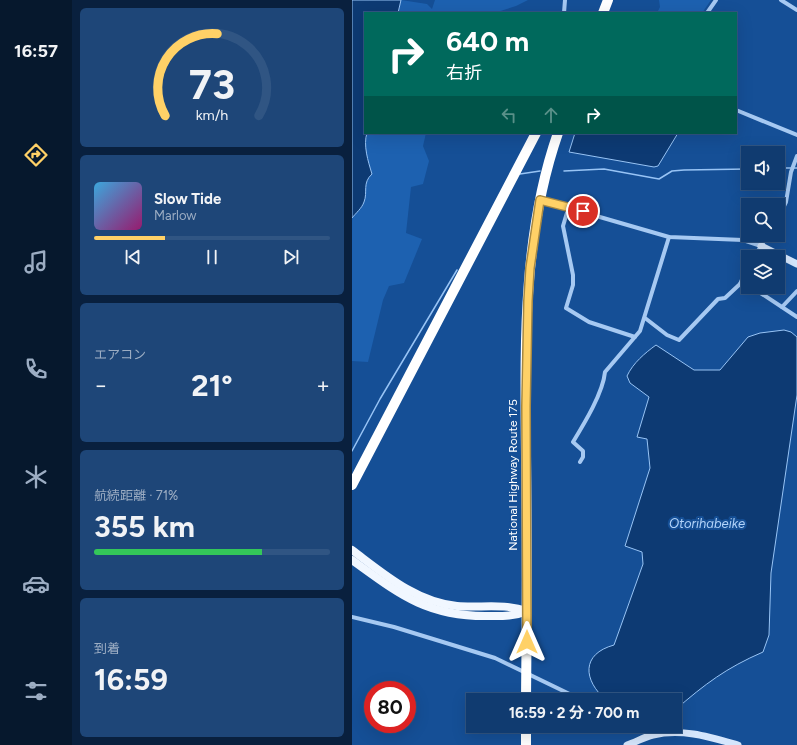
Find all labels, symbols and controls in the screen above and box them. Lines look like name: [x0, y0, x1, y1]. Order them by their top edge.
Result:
text: 640 m: [446, 24, 529, 58]
icon: right: [380, 28, 432, 80]
text: 16:57: [14, 40, 58, 62]
text: 73: [189, 59, 235, 109]
text: 右折: [446, 62, 482, 84]
icon: left: [498, 104, 520, 126]
icon: ahead: [540, 104, 562, 126]
icon: right: [582, 104, 604, 126]
text: km/h: [196, 105, 228, 123]
icon: directions: [22, 141, 50, 169]
map controls: [741, 146, 785, 294]
button: sound: [741, 146, 785, 190]
text: Slow Tide: [154, 190, 221, 208]
pin: [566, 194, 600, 228]
button: search: [741, 198, 785, 242]
icon: arrive: [572, 200, 594, 222]
text: Marlow: [154, 208, 196, 223]
icon: previous: [122, 246, 144, 268]
icon: pause: [201, 246, 223, 268]
icon: next: [280, 246, 302, 268]
icon: music: [22, 248, 50, 276]
button: layers: [741, 250, 785, 294]
text: エアコン: [94, 347, 146, 362]
icon: phone: [22, 355, 50, 383]
text: 21°: [191, 367, 233, 404]
text: −: [94, 372, 108, 399]
text: +: [316, 372, 330, 399]
street label: National Highway Route 175: [506, 399, 520, 551]
icon: climate: [22, 463, 50, 491]
text: 航続距離 · 71%: [94, 488, 178, 503]
text: 355 km: [94, 508, 195, 545]
water label: Otorihabeike: [669, 516, 745, 531]
icon: car: [22, 570, 50, 598]
position arrow: [506, 621, 548, 663]
text: 到着: [94, 641, 120, 656]
text: 16:59: [94, 661, 168, 698]
icon: filters: [22, 677, 50, 705]
speed limit sign: 80: [364, 681, 416, 733]
text: 16:59 · 2 分 · 700 m: [509, 704, 639, 722]

